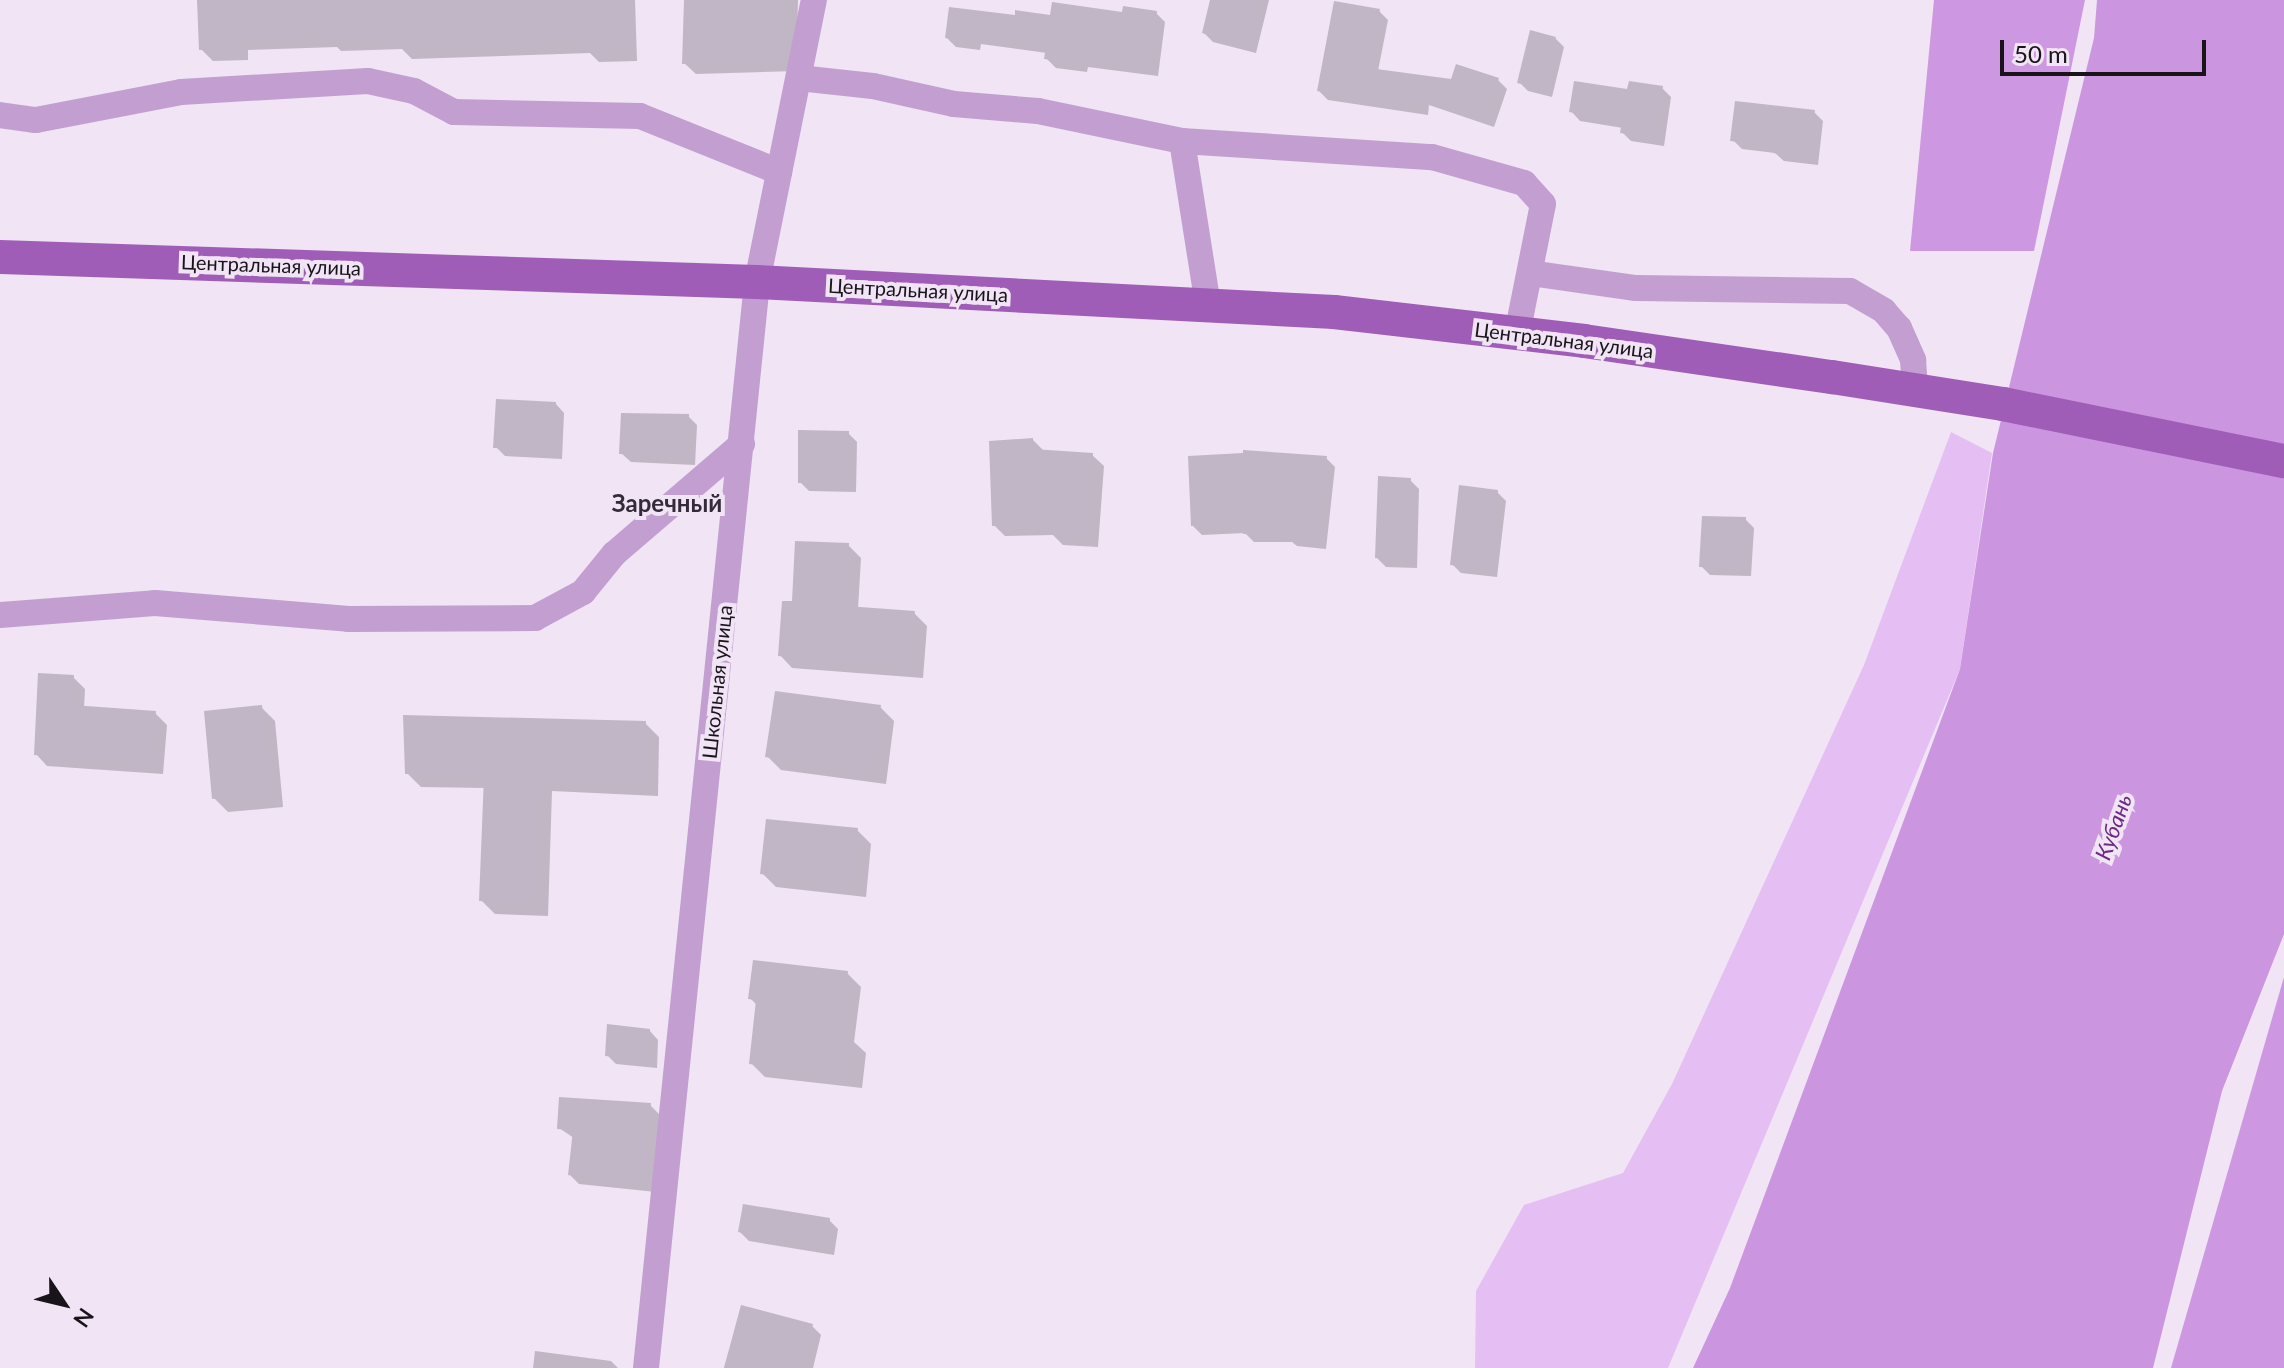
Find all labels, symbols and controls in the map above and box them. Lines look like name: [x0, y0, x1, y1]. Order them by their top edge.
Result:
scale bar: [2004, 24, 2210, 74]
text: 50 m: [2014, 39, 2068, 68]
street label: Центральная улица: [181, 250, 361, 280]
street label: Центральная улица: [827, 273, 1009, 307]
street label: Центральная улица: [1473, 317, 1655, 363]
district label: Заречный: [612, 489, 722, 517]
street label: Школьная улица: [697, 604, 737, 760]
water label: Кубань: [2089, 791, 2137, 863]
north arrow: [24, 1264, 104, 1344]
text: N: [68, 1303, 100, 1333]

